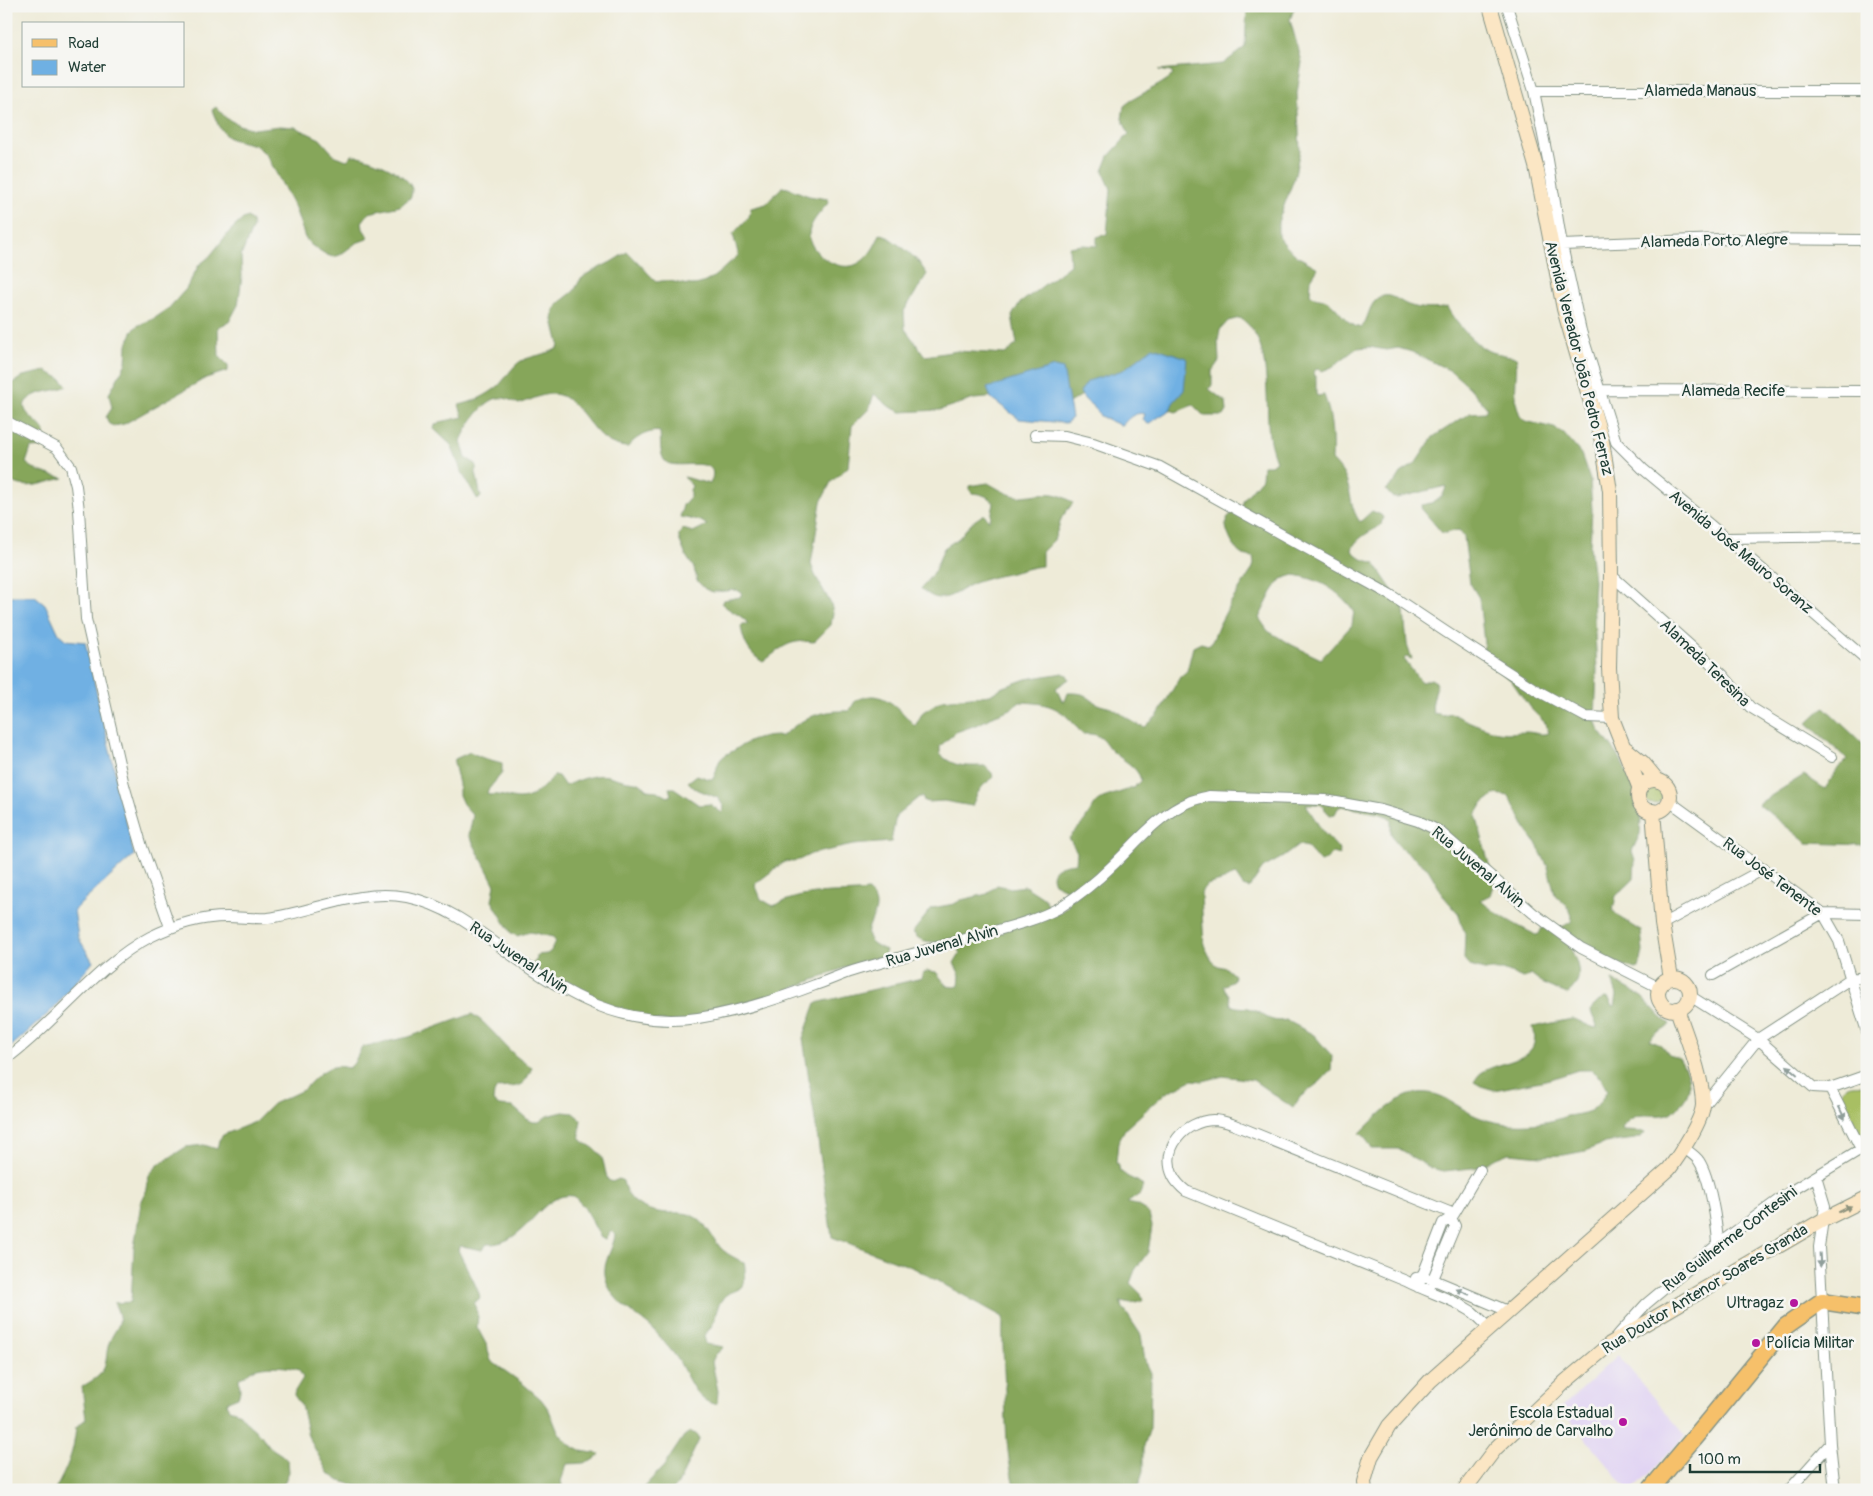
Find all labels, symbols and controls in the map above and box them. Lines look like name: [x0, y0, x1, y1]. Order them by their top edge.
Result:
legend: [22, 22, 185, 88]
text: Road: [68, 34, 99, 53]
text: Water: [68, 58, 107, 77]
street label: Alameda Manaus: [1644, 81, 1756, 101]
street label: Alameda Porto Alegre: [1640, 230, 1788, 252]
street label: Avenida Vereador João Pedro Ferraz: [1540, 239, 1618, 477]
street label: Alameda Recife: [1681, 381, 1785, 401]
street label: Avenida José Mauro Soranz: [1665, 486, 1817, 618]
street label: Alameda Teresina: [1656, 615, 1754, 711]
street label: Rua Juvenal Alvin: [1427, 822, 1529, 912]
street label: Rua José Tenente: [1718, 833, 1826, 921]
street label: Rua Juvenal Alvin: [465, 917, 573, 999]
street label: Rua Juvenal Alvin: [884, 920, 1000, 972]
one-way arrow: [1785, 1064, 1798, 1075]
one-way arrow: [1838, 1106, 1846, 1120]
street label: Rua Guilherme Contesini: [1659, 1182, 1801, 1296]
one-way arrow: [1838, 1205, 1852, 1213]
street label: Rua Doutor Antenor Soares Granda: [1599, 1220, 1811, 1358]
one-way arrow: [1816, 1253, 1824, 1269]
one-way arrow: [1456, 1288, 1470, 1296]
place label: Ultragaz: [1726, 1293, 1784, 1313]
marker: Ultragaz: [1788, 1297, 1800, 1309]
place label: Polícia Militar: [1766, 1333, 1855, 1353]
marker: Polícia Militar: [1750, 1337, 1762, 1349]
place label: Escola Estadual Jerônimo de Carvalho: [1468, 1403, 1613, 1441]
marker: Escola Estadual Jerônimo de Carvalho: [1617, 1416, 1629, 1428]
scale bar: [1690, 1441, 1820, 1473]
text: 100 m: [1698, 1450, 1741, 1469]

